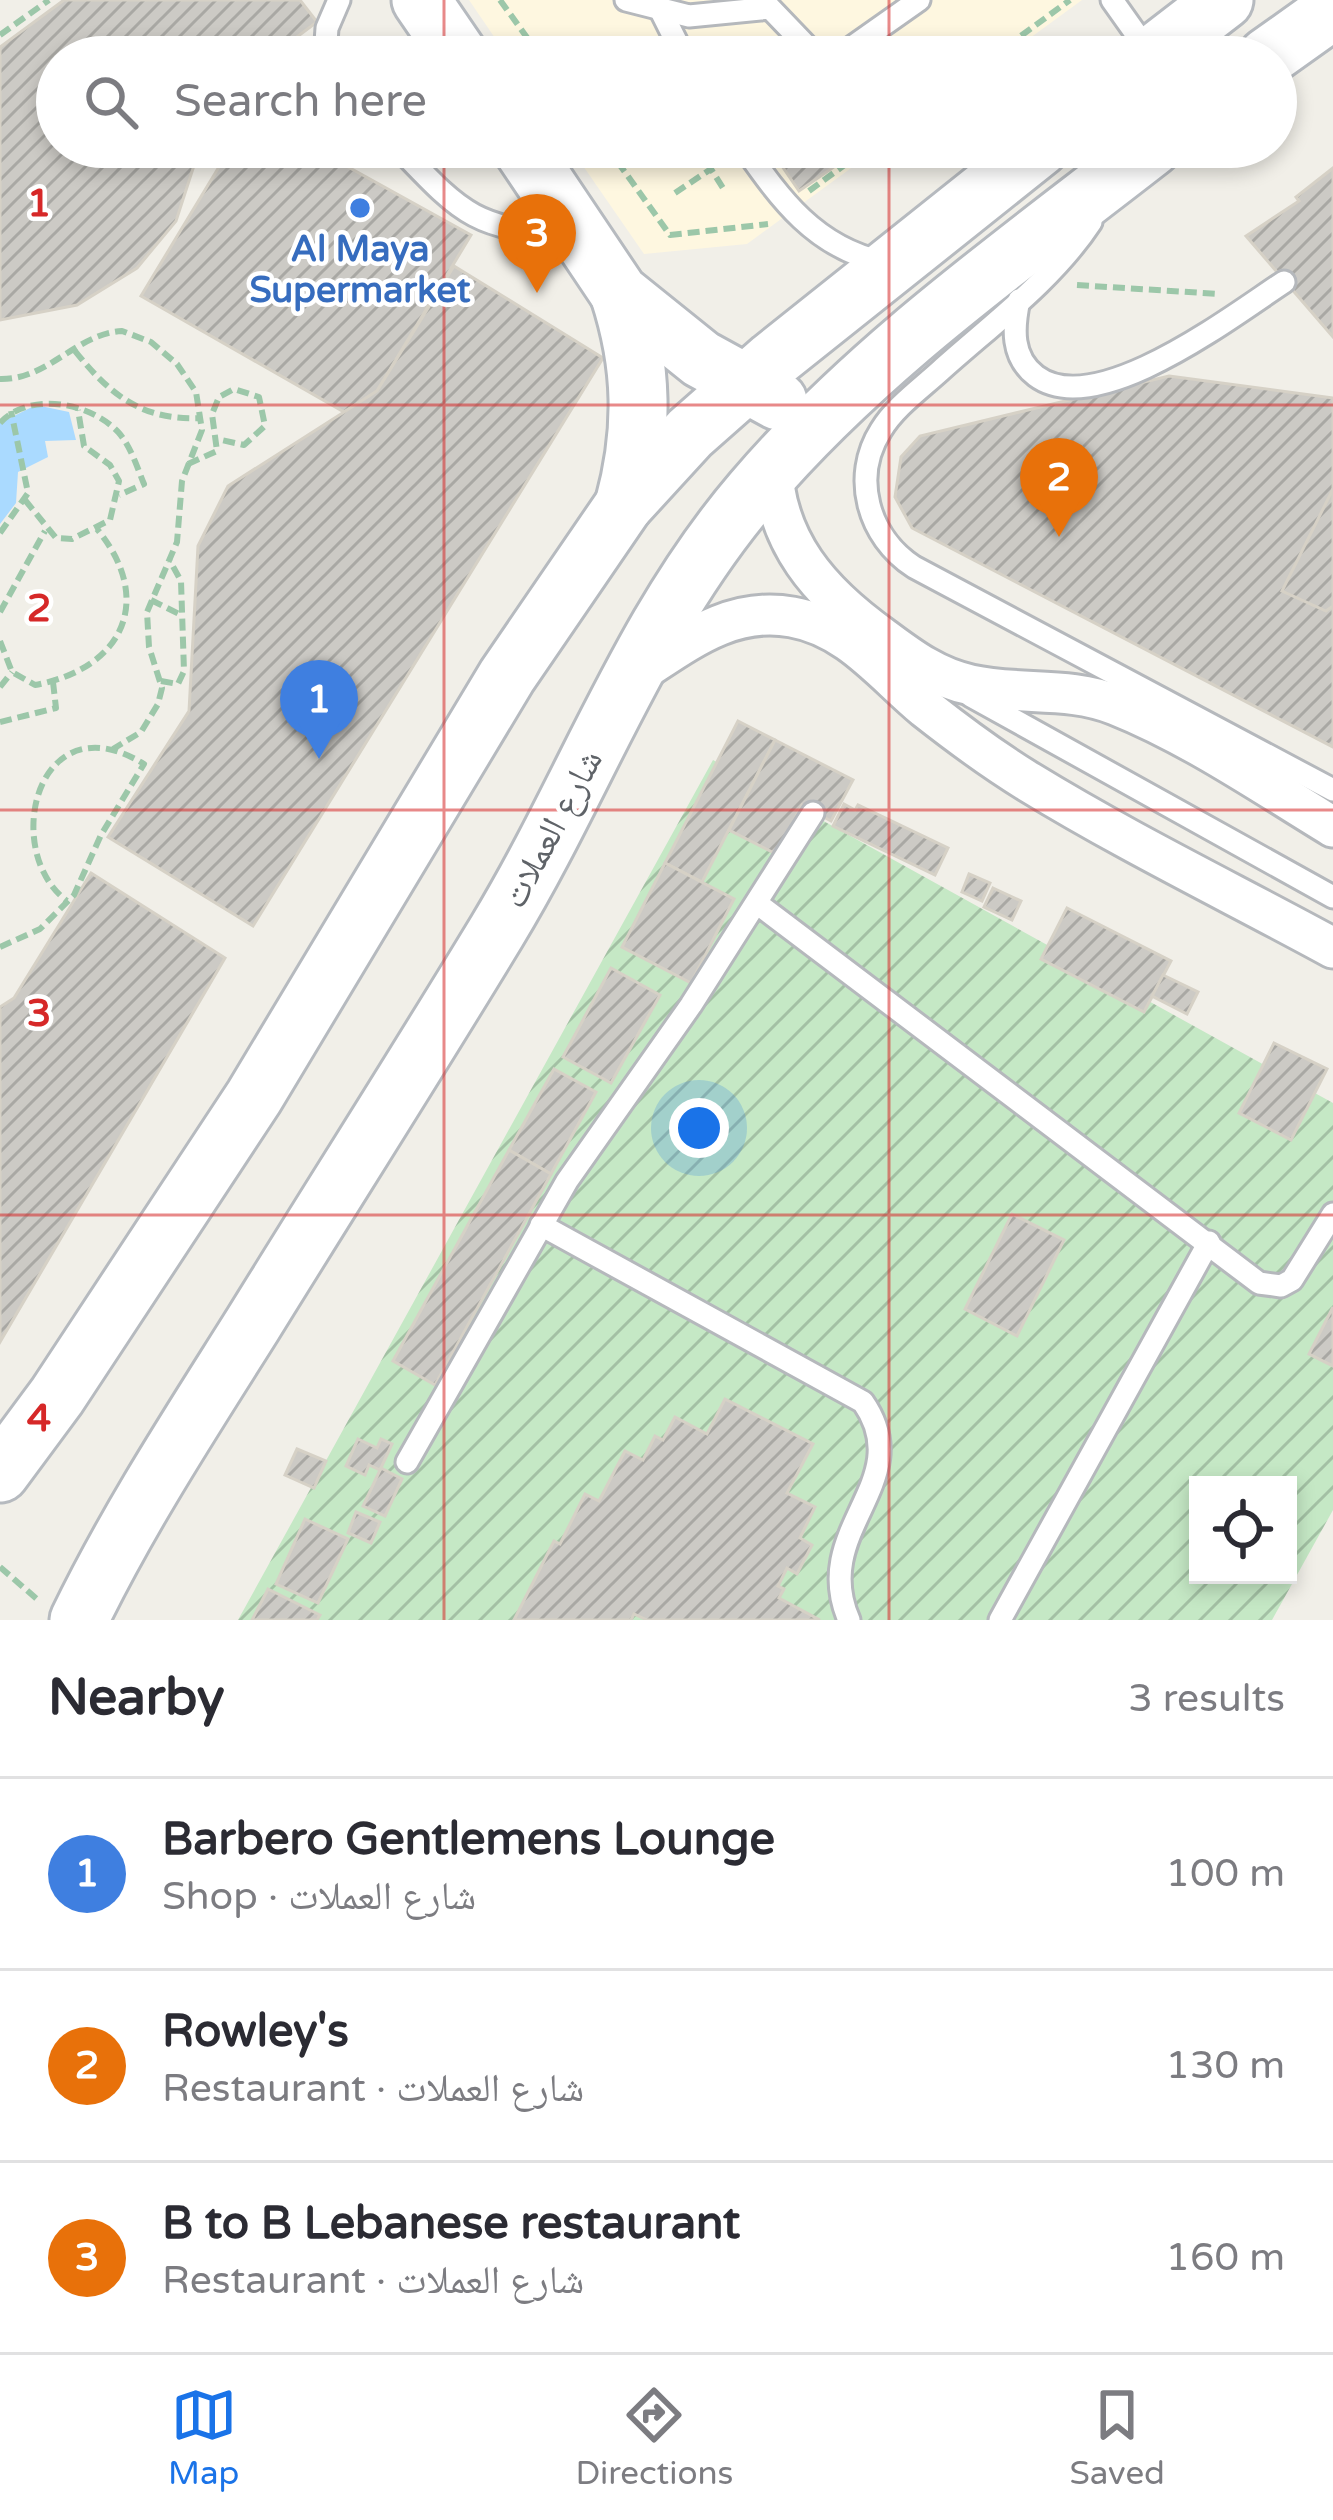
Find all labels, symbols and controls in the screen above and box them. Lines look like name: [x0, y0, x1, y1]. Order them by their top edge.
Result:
search box: [36, 36, 1297, 168]
icon: search: [78, 69, 144, 135]
text: Search here: [174, 75, 427, 129]
text: 1: [27, 180, 51, 227]
pin: 3: [498, 194, 576, 293]
marker: Al Maya Supermarket: [347, 195, 373, 221]
place label: Al Maya Supermarket: [249, 228, 471, 312]
pin: 2: [1020, 438, 1098, 537]
text: 2: [27, 585, 51, 632]
pin: 1: [280, 660, 358, 759]
street label: شارع العملات: [493, 742, 612, 915]
text: 3: [27, 990, 51, 1037]
your location: [669, 1098, 729, 1158]
text: 4: [27, 1395, 51, 1442]
map controls: [1189, 1476, 1297, 1584]
button: locate: [1189, 1476, 1297, 1584]
text: Nearby: [48, 1667, 225, 1729]
text: 3 results: [1128, 1675, 1285, 1722]
text: Barbero Gentlemens Lounge: [162, 1813, 775, 1867]
text: 1: [75, 1850, 99, 1897]
text: 100 m: [1166, 1850, 1285, 1897]
text: Shop · شارع العملات: [162, 1873, 476, 1920]
text: Rowley's: [162, 2005, 349, 2059]
text: 2: [75, 2042, 99, 2089]
text: 130 m: [1166, 2042, 1285, 2089]
text: Restaurant · شارع العملات: [162, 2065, 584, 2112]
text: B to B Lebanese restaurant: [162, 2197, 740, 2251]
text: 3: [75, 2234, 99, 2281]
text: 160 m: [1166, 2234, 1285, 2281]
text: Restaurant · شارع العملات: [162, 2257, 584, 2304]
tab: Map: [168, 2382, 239, 2493]
tab: Directions: [575, 2382, 733, 2493]
tab: Saved: [1070, 2382, 1165, 2493]

